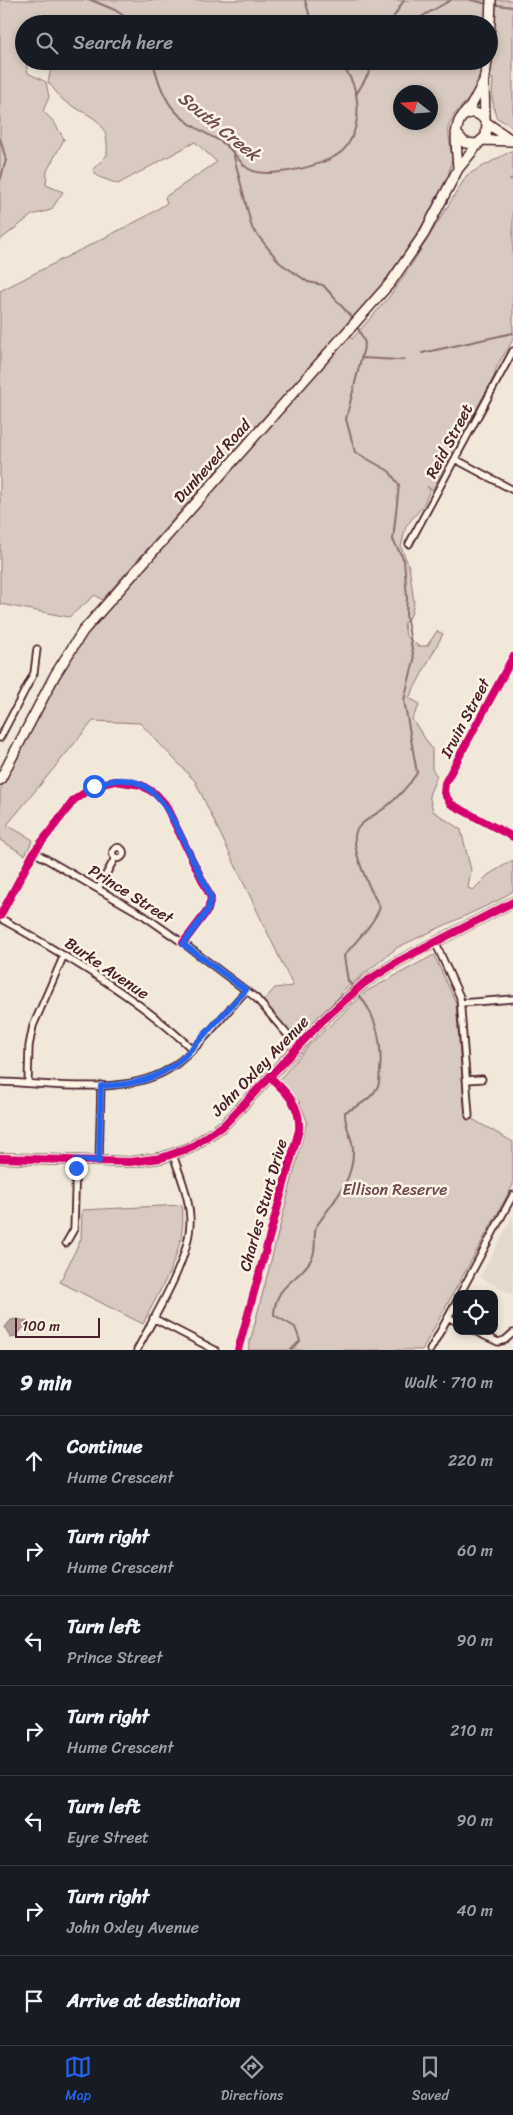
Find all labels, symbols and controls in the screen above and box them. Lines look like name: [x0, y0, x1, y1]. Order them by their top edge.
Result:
search box: [15, 15, 498, 70]
text: Search here: [73, 26, 173, 59]
icon: search: [33, 29, 61, 57]
water label: South Creek: [171, 83, 269, 171]
north arrow: [393, 85, 438, 130]
street label: Reid Street: [417, 398, 481, 484]
street label: Dunheved Road: [166, 411, 259, 510]
street label: Irwin Street: [431, 672, 499, 764]
route start: [83, 775, 106, 798]
street label: Prince Street: [83, 856, 180, 932]
street label: Burke Avenue: [59, 929, 155, 1007]
street label: John Oxley Avenue: [203, 1008, 316, 1124]
street label: Charles Sturt Drive: [230, 1135, 296, 1275]
route end: [65, 1157, 88, 1180]
park label: Ellison Reserve: [342, 1175, 448, 1204]
map controls: [453, 1290, 498, 1335]
button: locate: [453, 1290, 498, 1335]
text: 100 m: [22, 1314, 60, 1339]
scale bar: [15, 1315, 100, 1338]
text: 9 min: [20, 1364, 72, 1402]
text: Walk · 710 m: [404, 1368, 493, 1397]
text: Continue: [67, 1430, 143, 1463]
text: 220 m: [448, 1446, 493, 1475]
icon: ahead: [20, 1447, 48, 1475]
text: Hume Crescent: [67, 1463, 174, 1492]
text: Turn right: [67, 1520, 149, 1553]
text: 60 m: [457, 1536, 493, 1565]
icon: right: [20, 1537, 48, 1565]
text: Hume Crescent: [67, 1553, 174, 1582]
text: Turn left: [67, 1610, 140, 1643]
text: 90 m: [457, 1626, 493, 1655]
icon: left: [20, 1627, 48, 1655]
text: Prince Street: [67, 1643, 163, 1672]
text: Turn right: [67, 1700, 149, 1733]
text: 210 m: [450, 1716, 493, 1745]
icon: right: [20, 1717, 48, 1745]
text: Hume Crescent: [67, 1733, 174, 1762]
text: Turn left: [67, 1790, 140, 1823]
text: 90 m: [457, 1806, 493, 1835]
icon: left: [20, 1807, 48, 1835]
text: Eyre Street: [67, 1823, 149, 1852]
text: Turn right: [67, 1880, 149, 1913]
text: 40 m: [456, 1896, 493, 1925]
icon: right: [20, 1897, 48, 1925]
text: John Oxley Avenue: [67, 1913, 199, 1942]
text: Arrive at destination: [67, 1984, 240, 2017]
icon: arrive: [20, 1987, 48, 2015]
tab: Map: [64, 2053, 92, 2108]
tab: Directions: [221, 2053, 283, 2108]
tab: Saved: [412, 2053, 449, 2108]

